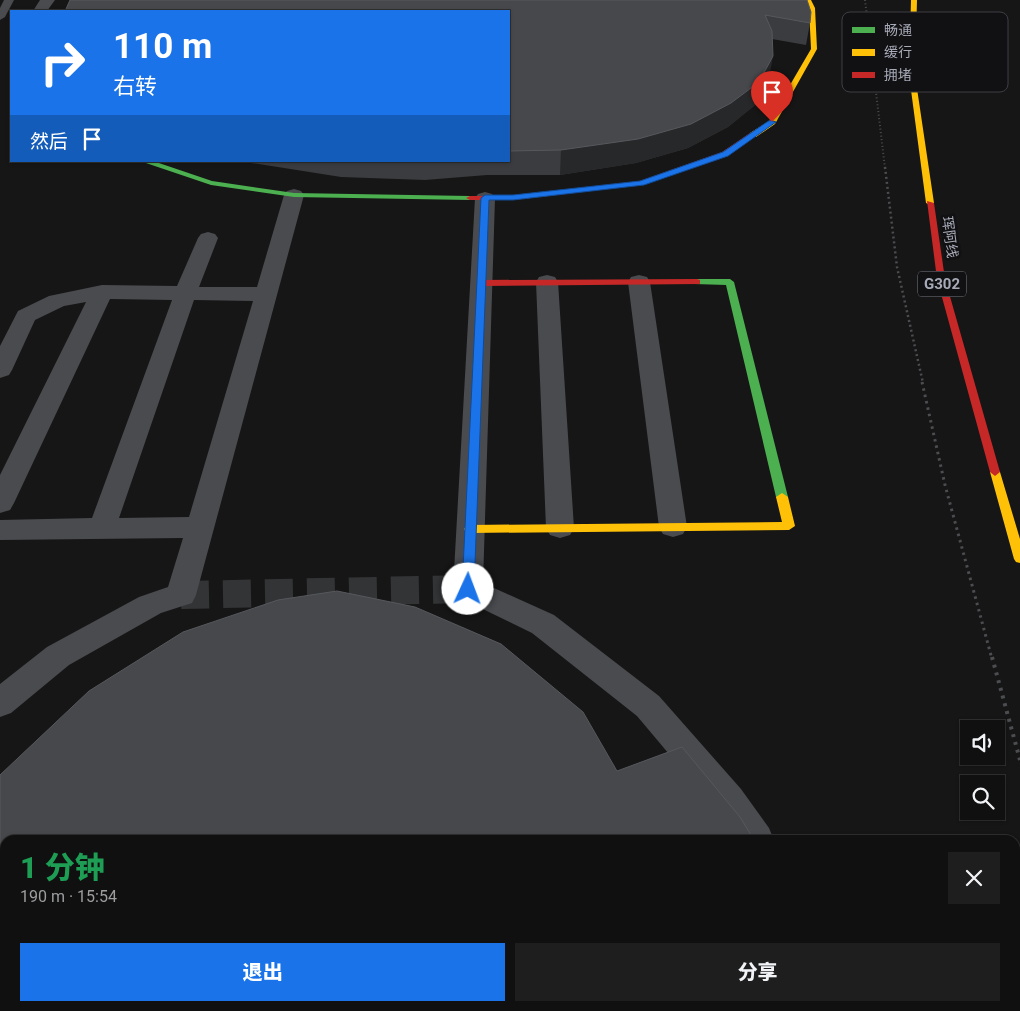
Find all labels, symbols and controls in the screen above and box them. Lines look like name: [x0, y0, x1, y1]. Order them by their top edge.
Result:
legend: [842, 12, 1008, 92]
text: 畅通: [884, 22, 912, 38]
text: 110 m: [113, 26, 212, 67]
icon: right: [30, 30, 95, 95]
text: 缓行: [884, 44, 912, 60]
text: 拥堵: [884, 67, 912, 83]
pin: [751, 71, 793, 122]
text: 右转: [113, 74, 157, 99]
icon: arrive: [758, 78, 786, 106]
icon: arrive: [78, 125, 106, 153]
text: 然后: [30, 130, 68, 153]
street label: 珲阿线: [939, 215, 961, 259]
road number: G302: [918, 272, 966, 296]
position arrow: [441, 562, 493, 614]
map controls: [960, 720, 1005, 820]
button: sound: [960, 720, 1005, 765]
button: search: [960, 775, 1005, 820]
text: 1 分钟: [20, 850, 105, 885]
button: close: [948, 852, 1000, 904]
text: 190 m · 15:54: [20, 887, 117, 906]
button: 退出: [20, 943, 505, 1001]
button: 分享: [515, 943, 1000, 1001]

